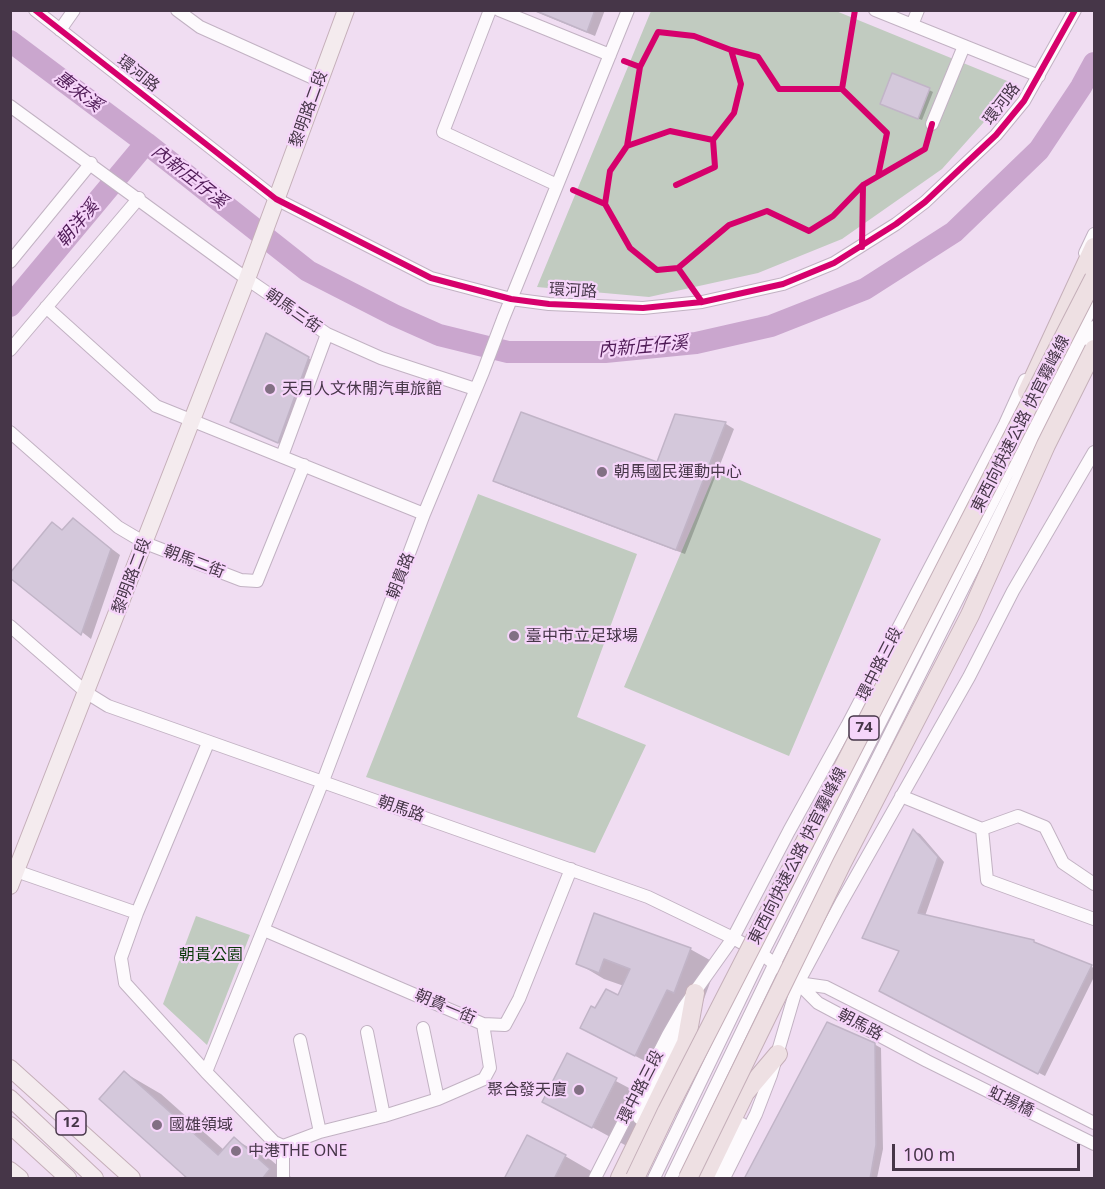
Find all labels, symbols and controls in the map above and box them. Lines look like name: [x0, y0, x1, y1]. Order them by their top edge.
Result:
street label: 環河路: [113, 52, 163, 96]
water label: 惠來溪: [50, 67, 106, 117]
street label: 黎明路二段: [286, 68, 332, 150]
street label: 環河路: [980, 79, 1024, 129]
water label: 內新庄仔溪: [147, 141, 231, 213]
water label: 朝洋溪: [52, 196, 104, 252]
street label: 環河路: [549, 280, 597, 302]
street label: 朝馬三街: [261, 285, 325, 337]
water label: 內新庄仔溪: [597, 332, 689, 362]
street label: 東西向快速公路 快官霧峰線: [968, 332, 1074, 516]
place label: 天月人文休閒汽車旅館: [282, 379, 442, 399]
marker: 天月人文休閒汽車旅館: [263, 382, 277, 396]
place label: 朝馬國民運動中心: [614, 462, 742, 482]
marker: 朝馬國民運動中心: [595, 465, 609, 479]
street label: 黎明路二段: [109, 535, 155, 617]
street label: 朝馬二街: [161, 542, 227, 582]
street label: 朝貴路: [383, 550, 419, 602]
street label: 環中路三段: [853, 624, 907, 704]
place label: 臺中市立足球場: [526, 626, 638, 646]
marker: 臺中市立足球場: [507, 629, 521, 643]
road number: 74: [849, 716, 879, 740]
street label: 東西向快速公路 快官霧峰線: [745, 764, 851, 948]
street label: 朝馬路: [375, 792, 427, 826]
park label: 朝貴公園: [179, 945, 243, 965]
street label: 朝貴一街: [412, 986, 478, 1028]
street label: 朝馬路: [834, 1005, 886, 1045]
street label: 環中路三段: [614, 1047, 668, 1127]
place label: 聚合發天廈: [487, 1080, 567, 1100]
marker: 聚合發天廈: [572, 1083, 586, 1097]
street label: 虹揚橋: [985, 1083, 1037, 1121]
road number: 12: [56, 1111, 86, 1135]
place label: 國雄領域: [169, 1115, 233, 1135]
marker: 國雄領域: [150, 1118, 164, 1132]
scale bar: [895, 1132, 1082, 1170]
place label: 中港THE ONE: [248, 1141, 347, 1161]
text: 100 m: [903, 1142, 955, 1166]
marker: 中港THE ONE: [229, 1144, 243, 1158]

